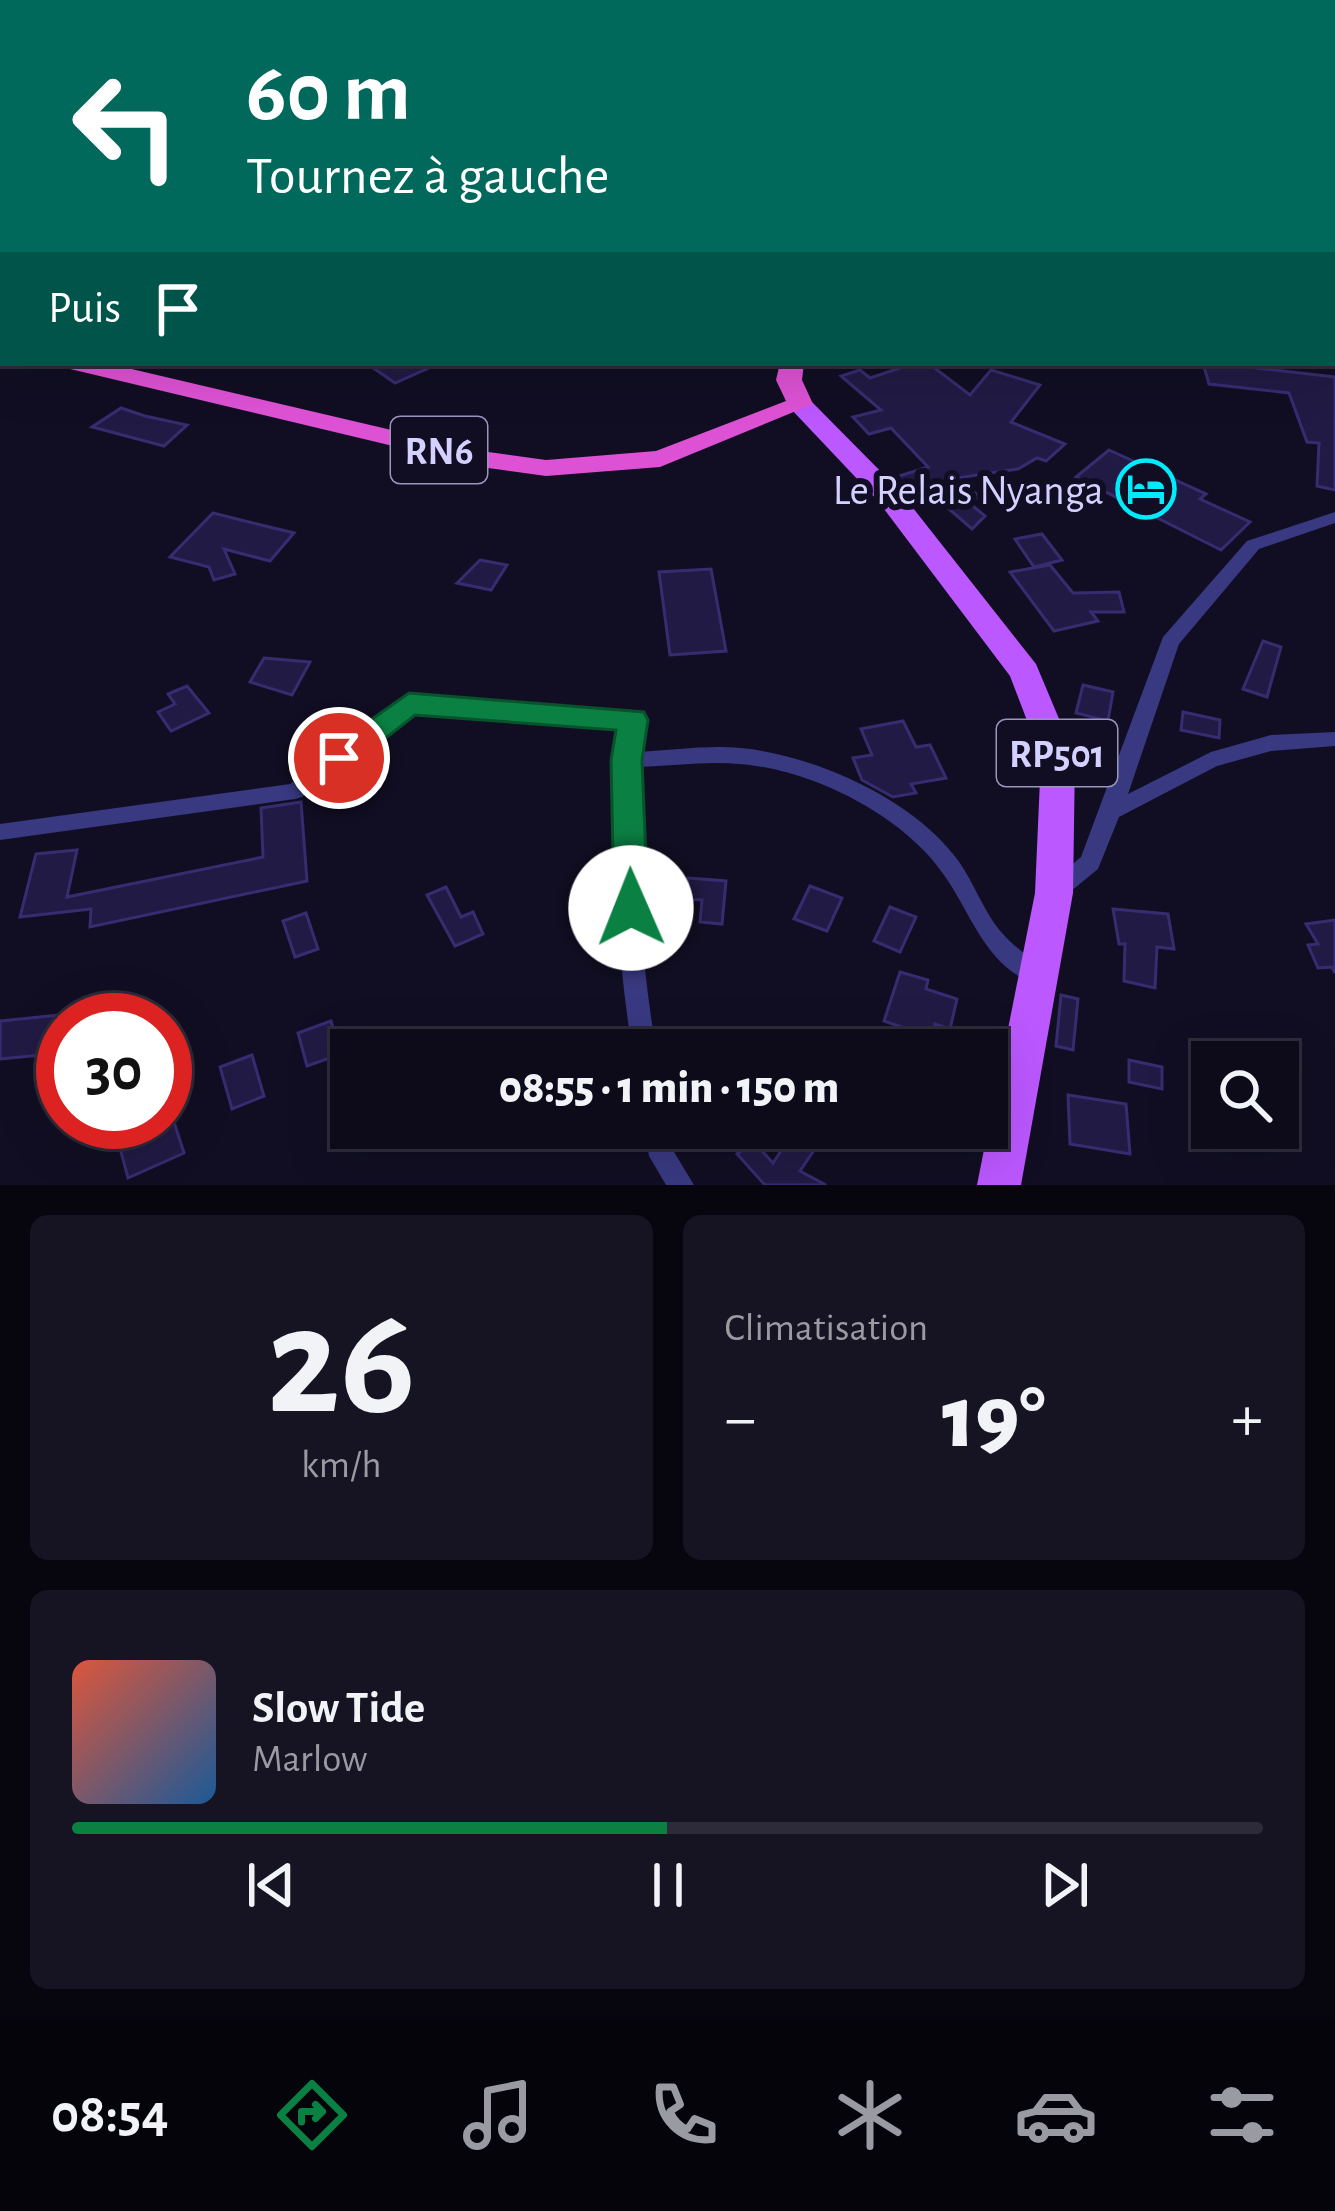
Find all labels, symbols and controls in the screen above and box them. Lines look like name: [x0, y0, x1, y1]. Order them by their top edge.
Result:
icon: left: [48, 48, 204, 204]
text: 60 m: [246, 52, 411, 136]
text: Tournez à gauche: [246, 150, 609, 204]
icon: arrive: [145, 276, 211, 342]
text: Puis: [48, 286, 121, 331]
road number: RN6: [391, 417, 487, 483]
hotel icon: Le Relais Nyanga: [1115, 458, 1177, 520]
place label: Le Relais Nyanga: [833, 470, 1104, 512]
pin: [288, 707, 390, 809]
road number: RP501: [997, 720, 1117, 786]
icon: arrive: [306, 725, 372, 791]
position arrow: [568, 845, 694, 971]
speed limit sign: 30: [36, 993, 192, 1149]
map controls: [1191, 1041, 1299, 1149]
button: search: [1191, 1041, 1299, 1149]
text: 08:55 · 1 min · 150 m: [499, 1066, 839, 1111]
text: 26: [267, 1286, 416, 1442]
text: Climatisation: [725, 1309, 928, 1348]
text: 19°: [942, 1374, 1045, 1464]
text: −: [725, 1386, 756, 1452]
text: +: [1231, 1386, 1263, 1452]
text: km/h: [301, 1446, 381, 1485]
text: Slow Tide: [252, 1686, 425, 1731]
text: Marlow: [252, 1740, 367, 1779]
icon: previous: [238, 1852, 304, 1918]
icon: pause: [635, 1852, 701, 1918]
icon: next: [1032, 1852, 1098, 1918]
icon: directions: [270, 2073, 354, 2157]
icon: music: [456, 2073, 540, 2157]
icon: phone: [642, 2073, 726, 2157]
icon: climate: [828, 2073, 912, 2157]
icon: car: [1014, 2073, 1098, 2157]
icon: filters: [1200, 2073, 1284, 2157]
text: 08:54: [51, 2088, 169, 2142]

